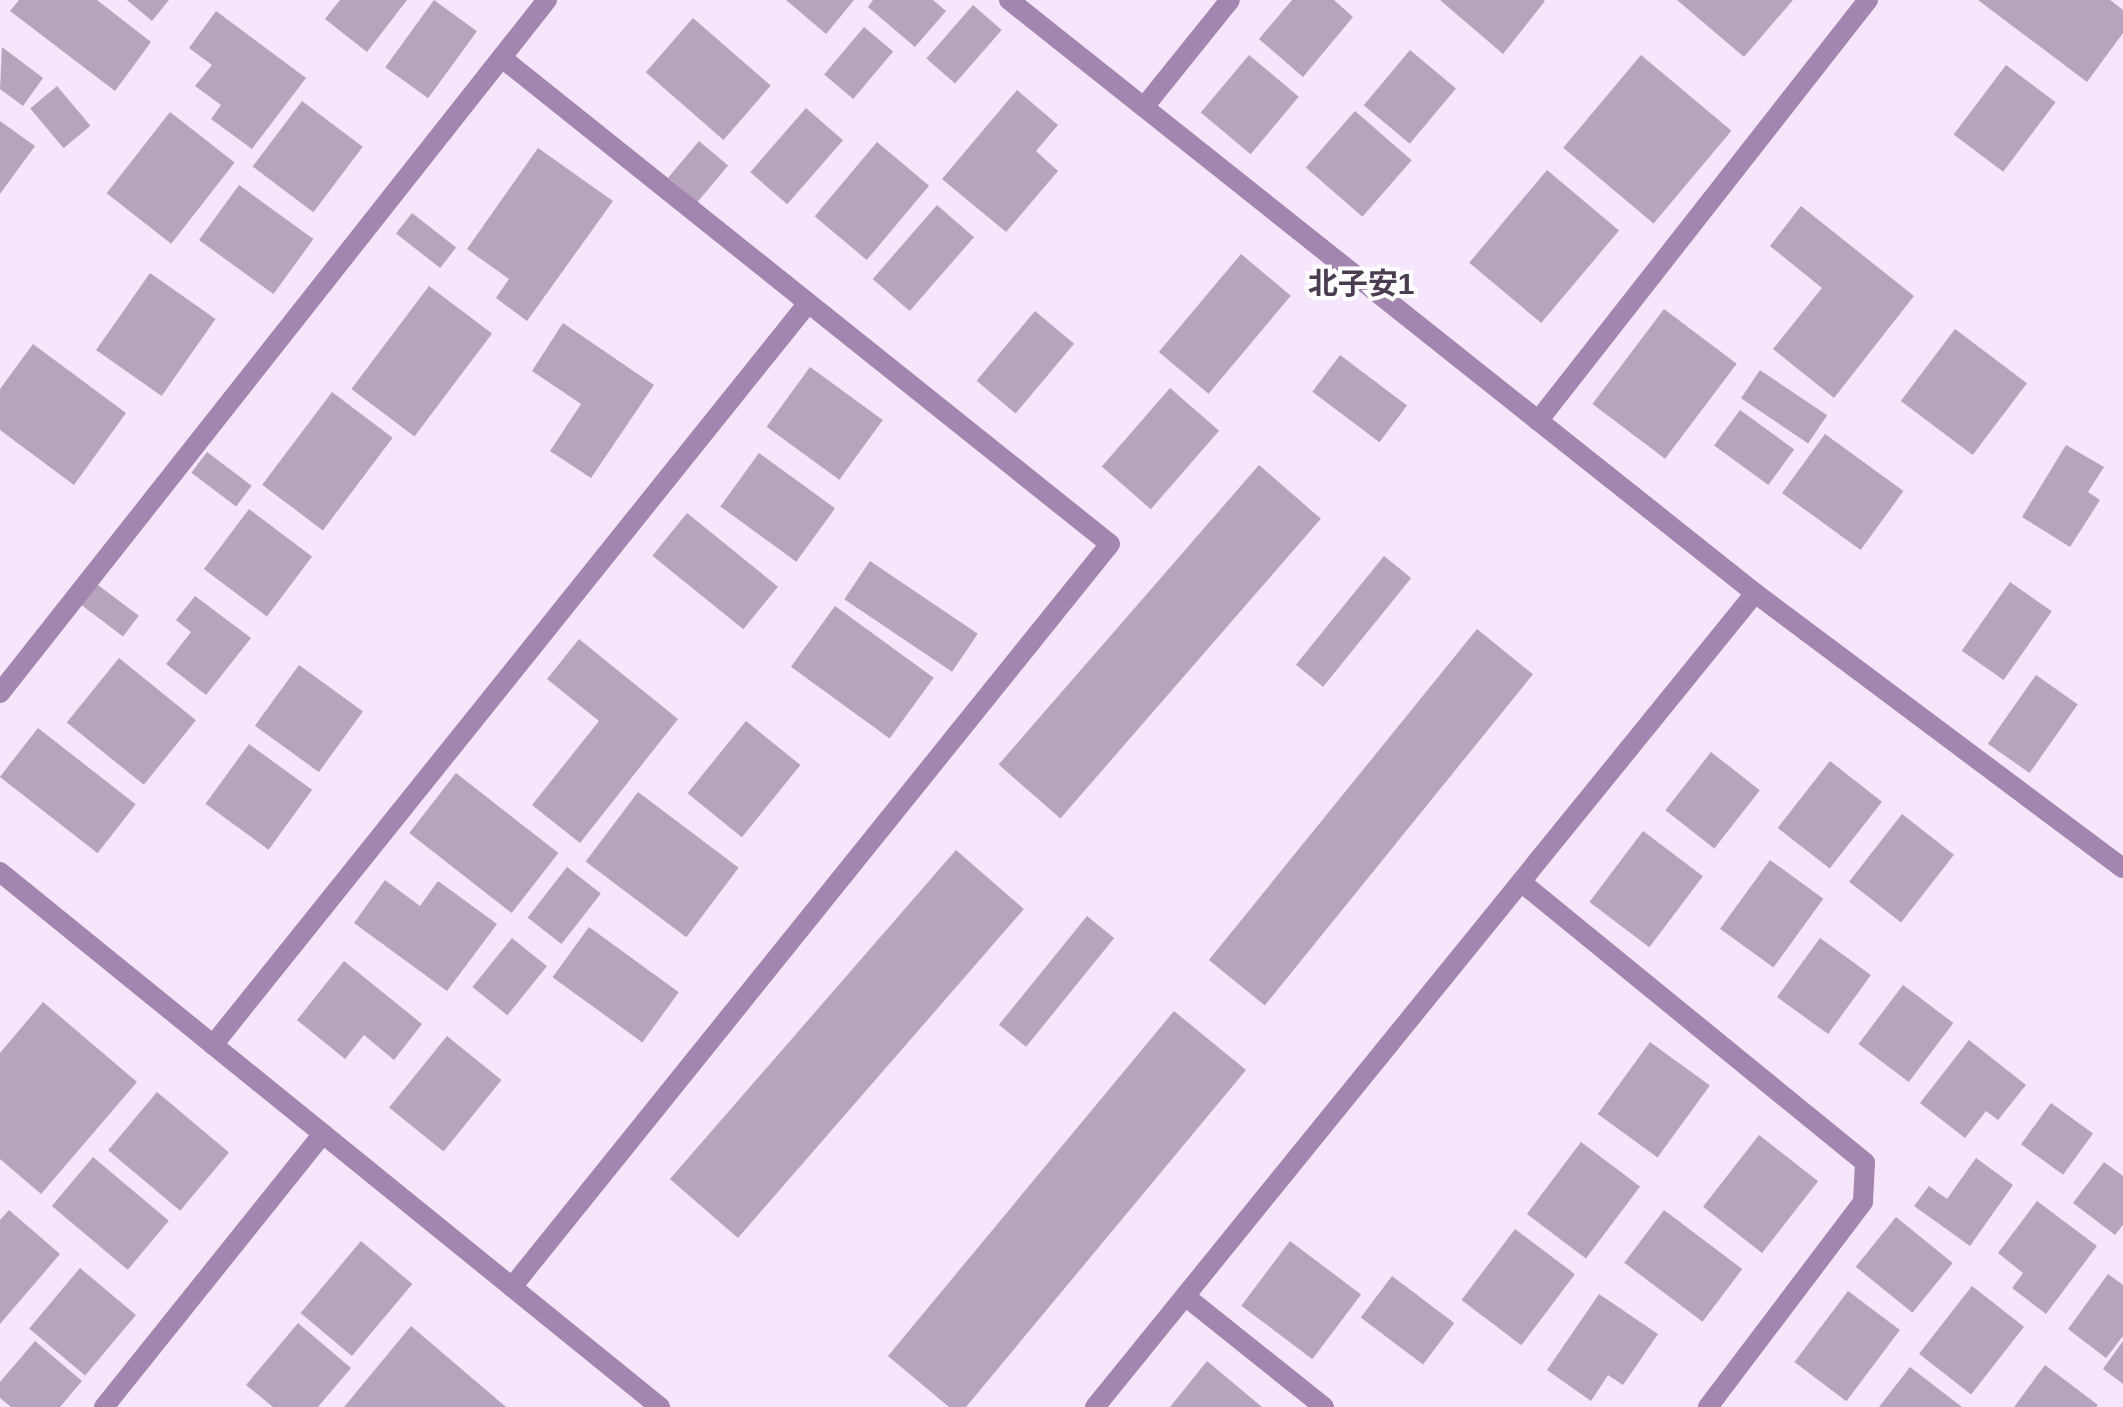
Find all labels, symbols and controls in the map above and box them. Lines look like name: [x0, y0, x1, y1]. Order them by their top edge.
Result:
district label: 北子安1: [1308, 266, 1414, 302]

